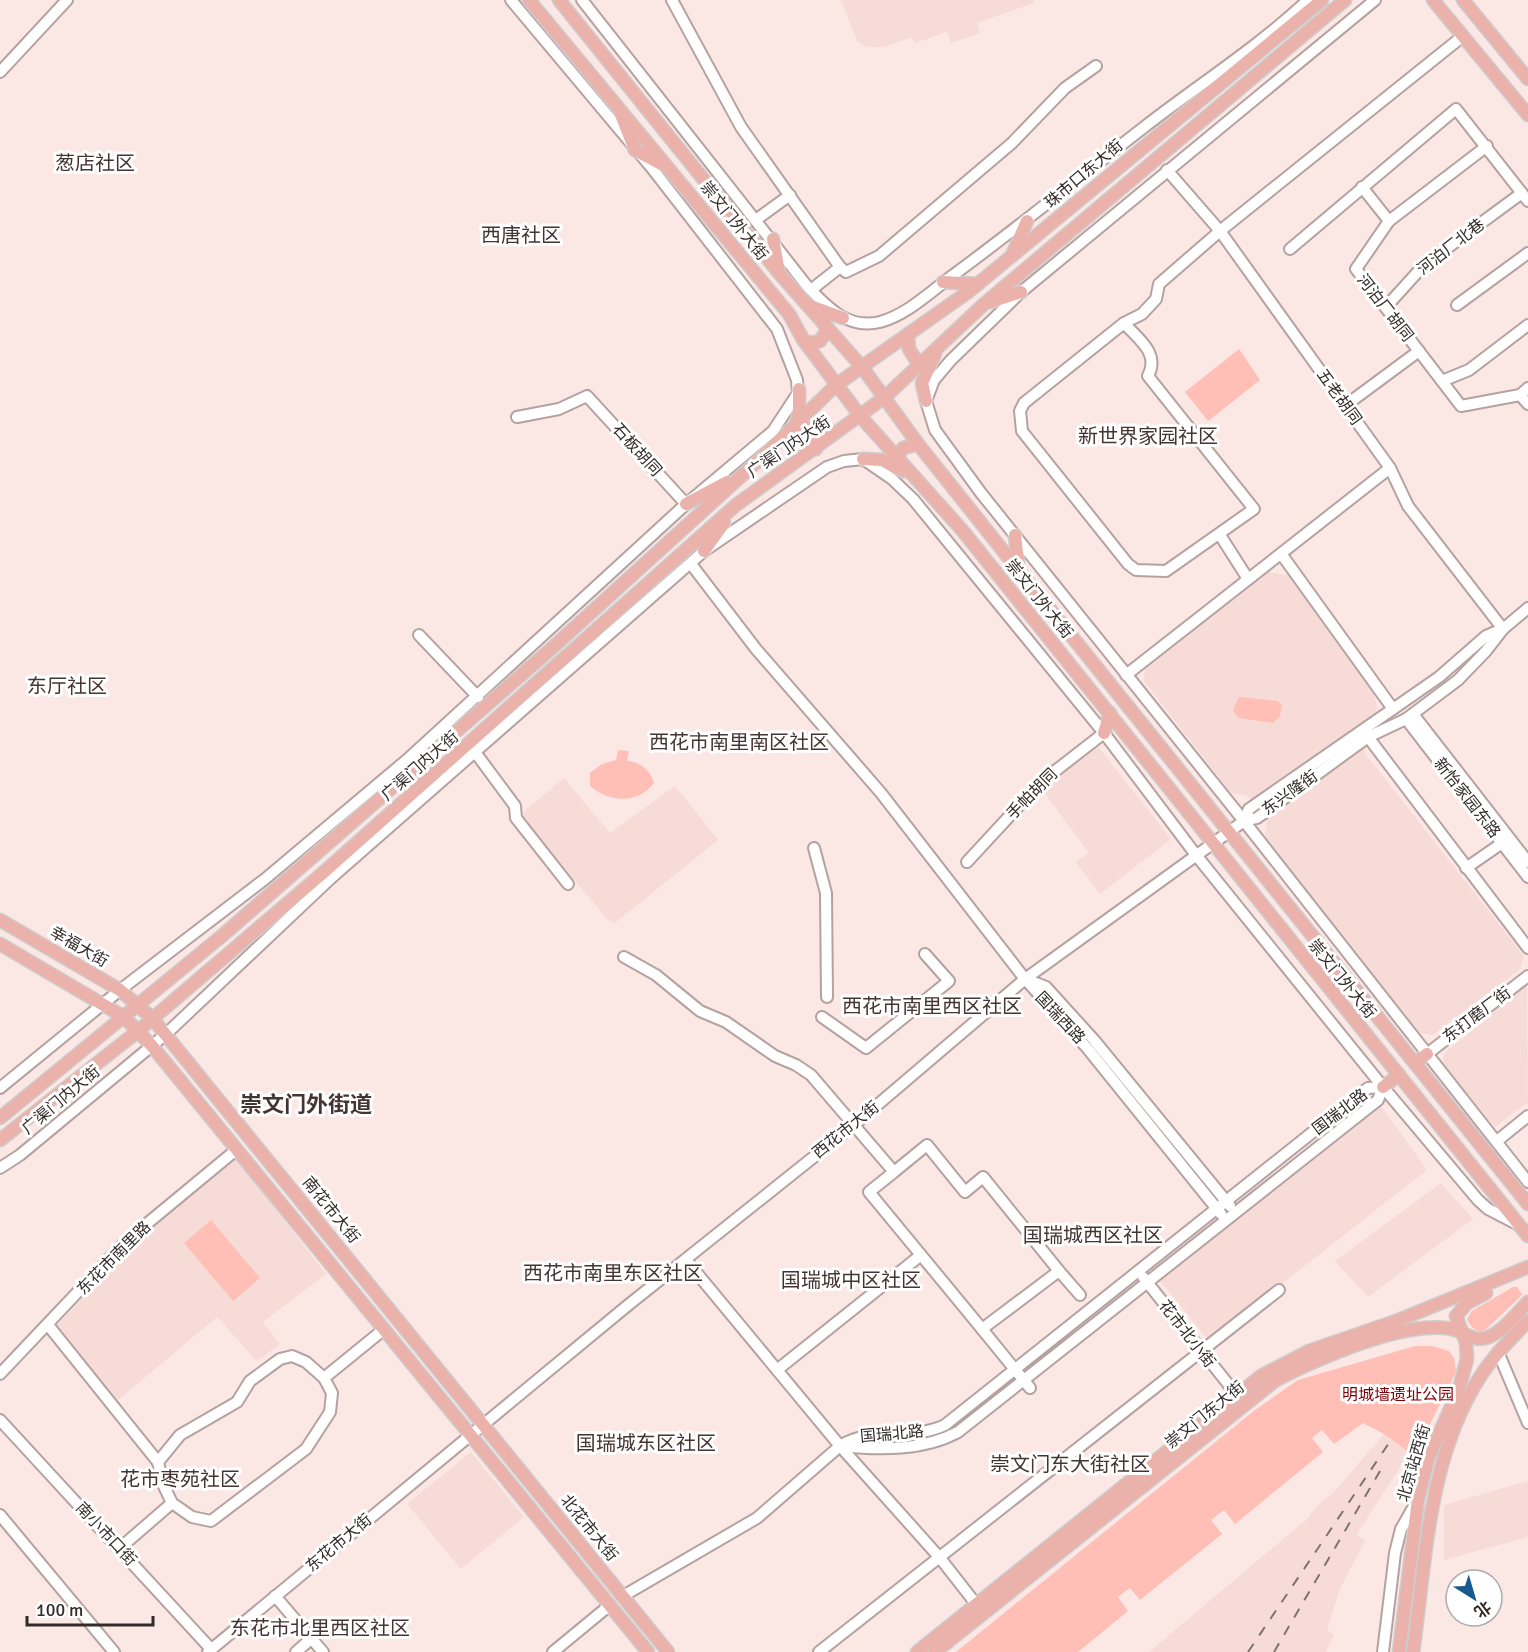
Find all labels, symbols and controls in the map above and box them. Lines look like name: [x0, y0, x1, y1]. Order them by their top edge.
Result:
street label: 珠市口东大街: [1041, 135, 1127, 213]
district label: 葱店社区: [55, 151, 135, 176]
street label: 崇文门外大街: [696, 177, 772, 265]
street label: 河泊厂北巷: [1413, 214, 1489, 280]
district label: 西唐社区: [481, 223, 561, 248]
street label: 河泊厂胡同: [1352, 270, 1418, 346]
street label: 五老胡同: [1312, 365, 1366, 429]
street label: 广渠门内大街: [744, 412, 834, 482]
street label: 石板胡同: [608, 420, 666, 480]
district label: 新世界家园社区: [1078, 424, 1218, 449]
street label: 崇文门外大街: [1001, 555, 1077, 643]
district label: 东厅社区: [27, 674, 107, 699]
street label: 广渠门内大街: [377, 727, 463, 805]
district label: 西花市南里南区社区: [649, 730, 829, 755]
street label: 新怡家园东路: [1430, 754, 1504, 842]
street label: 手帕胡同: [1002, 764, 1062, 824]
street label: 东兴隆街: [1258, 766, 1322, 820]
street label: 幸福大街: [46, 922, 112, 972]
street label: 崇文门外大街: [1304, 935, 1380, 1023]
street label: 东打磨厂街: [1439, 983, 1515, 1047]
street label: 国瑞西路: [1031, 988, 1089, 1048]
district label: 西花市南里西区社区: [842, 994, 1022, 1019]
street label: 广渠门内大街: [18, 1061, 104, 1139]
street label: 国瑞北路: [1308, 1085, 1372, 1139]
district label: 崇文门外街道: [240, 1091, 372, 1118]
street label: 西花市大街: [809, 1097, 883, 1163]
street label: 南花市大街: [298, 1173, 364, 1247]
street label: 东花市南里路: [73, 1217, 155, 1299]
district label: 国瑞城西区社区: [1023, 1223, 1163, 1248]
district label: 西花市南里东区社区: [523, 1261, 703, 1286]
district label: 国瑞城中区社区: [781, 1268, 921, 1293]
street label: 花市北小街: [1154, 1296, 1220, 1372]
street label: 崇文门东大街: [1161, 1377, 1249, 1453]
park label: 明城墙遗址公园: [1342, 1385, 1454, 1405]
street label: 国瑞北路: [859, 1421, 925, 1447]
street label: 北京站西街: [1393, 1422, 1435, 1504]
district label: 国瑞城东区社区: [576, 1431, 716, 1456]
district label: 崇文门东大街社区: [990, 1452, 1150, 1477]
district label: 花市枣苑社区: [120, 1467, 240, 1492]
street label: 北花市大街: [556, 1491, 622, 1565]
street label: 南小市口街: [71, 1498, 141, 1570]
street label: 东花市大街: [302, 1510, 376, 1576]
north arrow: [1444, 1568, 1504, 1628]
scale bar: [27, 1589, 153, 1627]
text: 北: [1470, 1596, 1495, 1622]
text: 100 m: [36, 1599, 83, 1621]
district label: 东花市北里西区社区: [230, 1616, 410, 1641]

